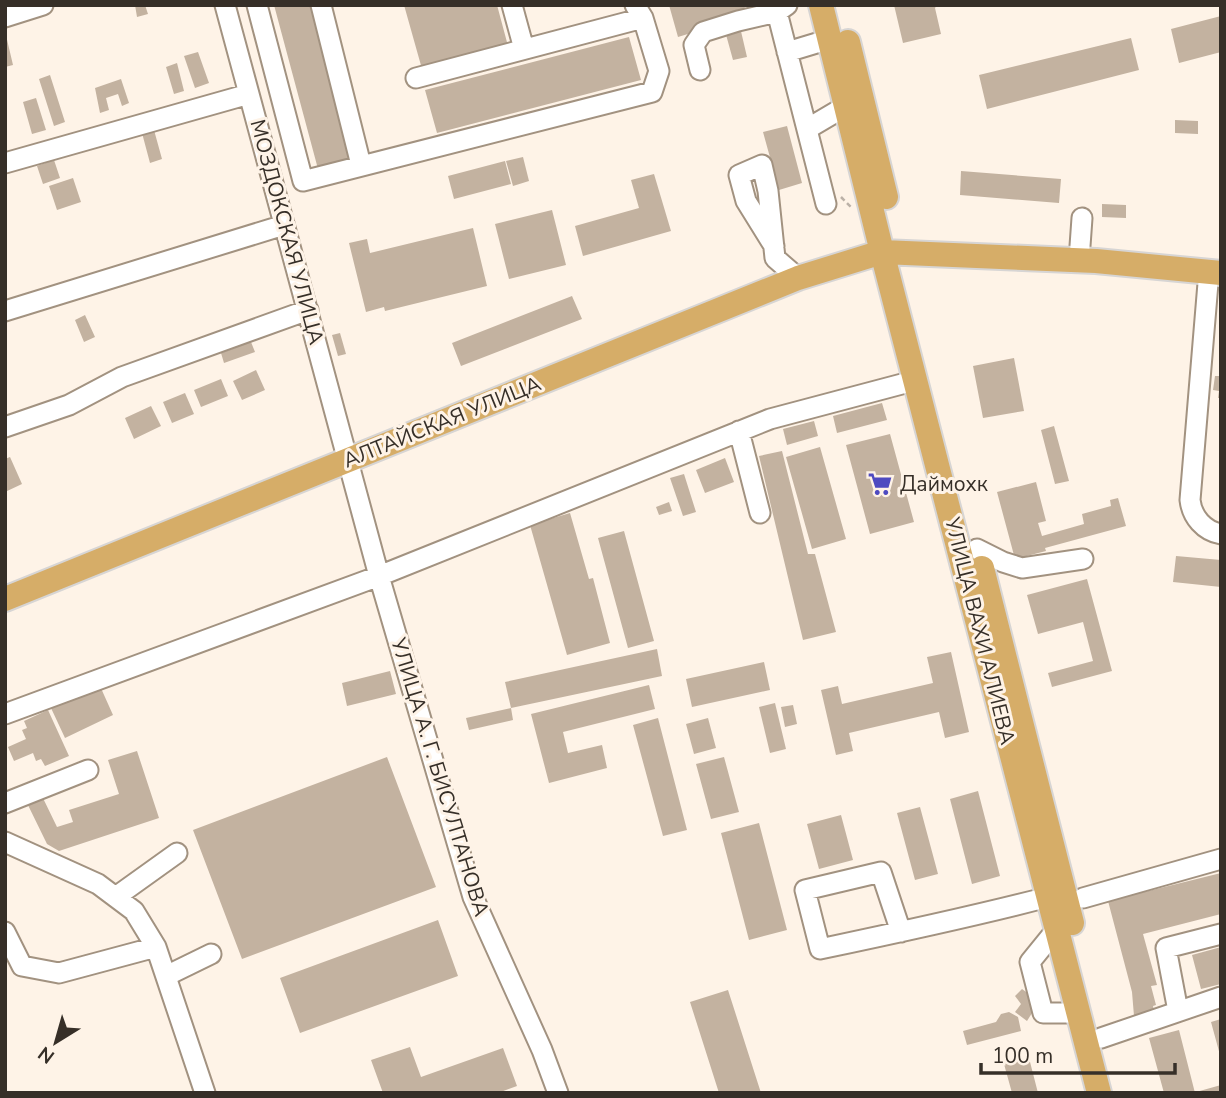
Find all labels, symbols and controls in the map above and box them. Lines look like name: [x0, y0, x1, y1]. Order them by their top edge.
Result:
street label: МОЗДОКСКАЯ УЛИЦА: [243, 116, 331, 348]
street label: АЛТАЙСКАЯ УЛИЦА: [339, 369, 545, 475]
supermarket icon: Даймохк: [866, 470, 894, 498]
place label: Даймохк: [900, 470, 989, 498]
street label: УЛИЦА ВАХИ АЛИЕВА: [938, 513, 1022, 748]
street label: УЛИЦА А. Г. БИСУЛТАНОВА: [384, 633, 496, 920]
north arrow: [21, 1007, 91, 1077]
scale bar: [981, 1032, 1175, 1076]
text: N: [33, 1040, 60, 1069]
text: 100 m: [992, 1042, 1053, 1070]

